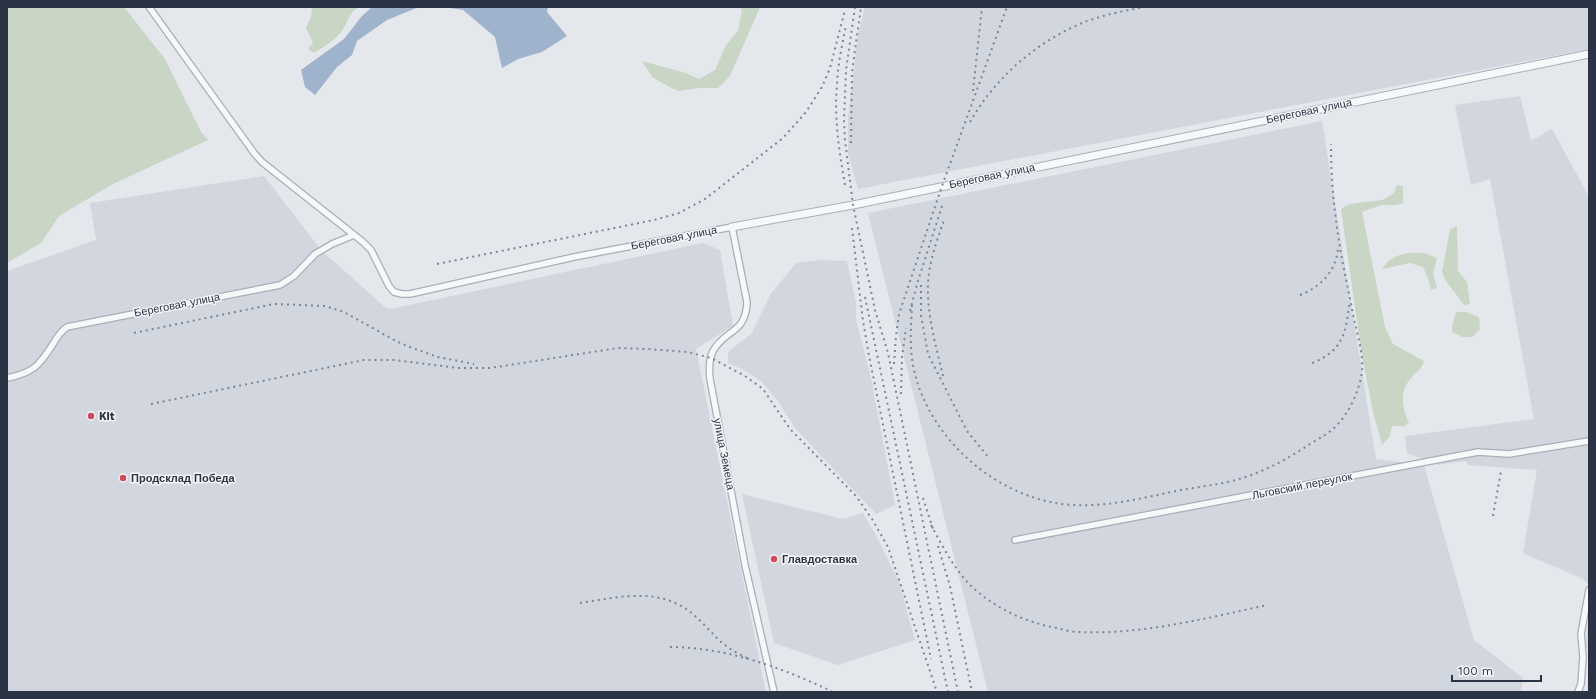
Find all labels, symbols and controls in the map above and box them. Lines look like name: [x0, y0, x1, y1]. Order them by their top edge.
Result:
street label: Береговая улица: [1265, 95, 1354, 126]
street label: Береговая улица: [948, 160, 1037, 191]
street label: Береговая улица: [630, 223, 719, 253]
street label: Береговая улица: [133, 290, 222, 320]
place label: Kit: [99, 410, 115, 423]
marker: Kit: [86, 411, 96, 421]
street label: улица Земеца: [711, 417, 737, 492]
street label: Льговский переулок: [1251, 470, 1353, 502]
place label: Продсклад Победа: [131, 472, 236, 485]
marker: Продсклад Победа: [118, 473, 128, 483]
place label: Главдоставка: [782, 553, 858, 566]
marker: Главдоставка: [769, 554, 779, 564]
scale bar: [1452, 657, 1541, 683]
text: 100 m: [1458, 664, 1493, 678]

